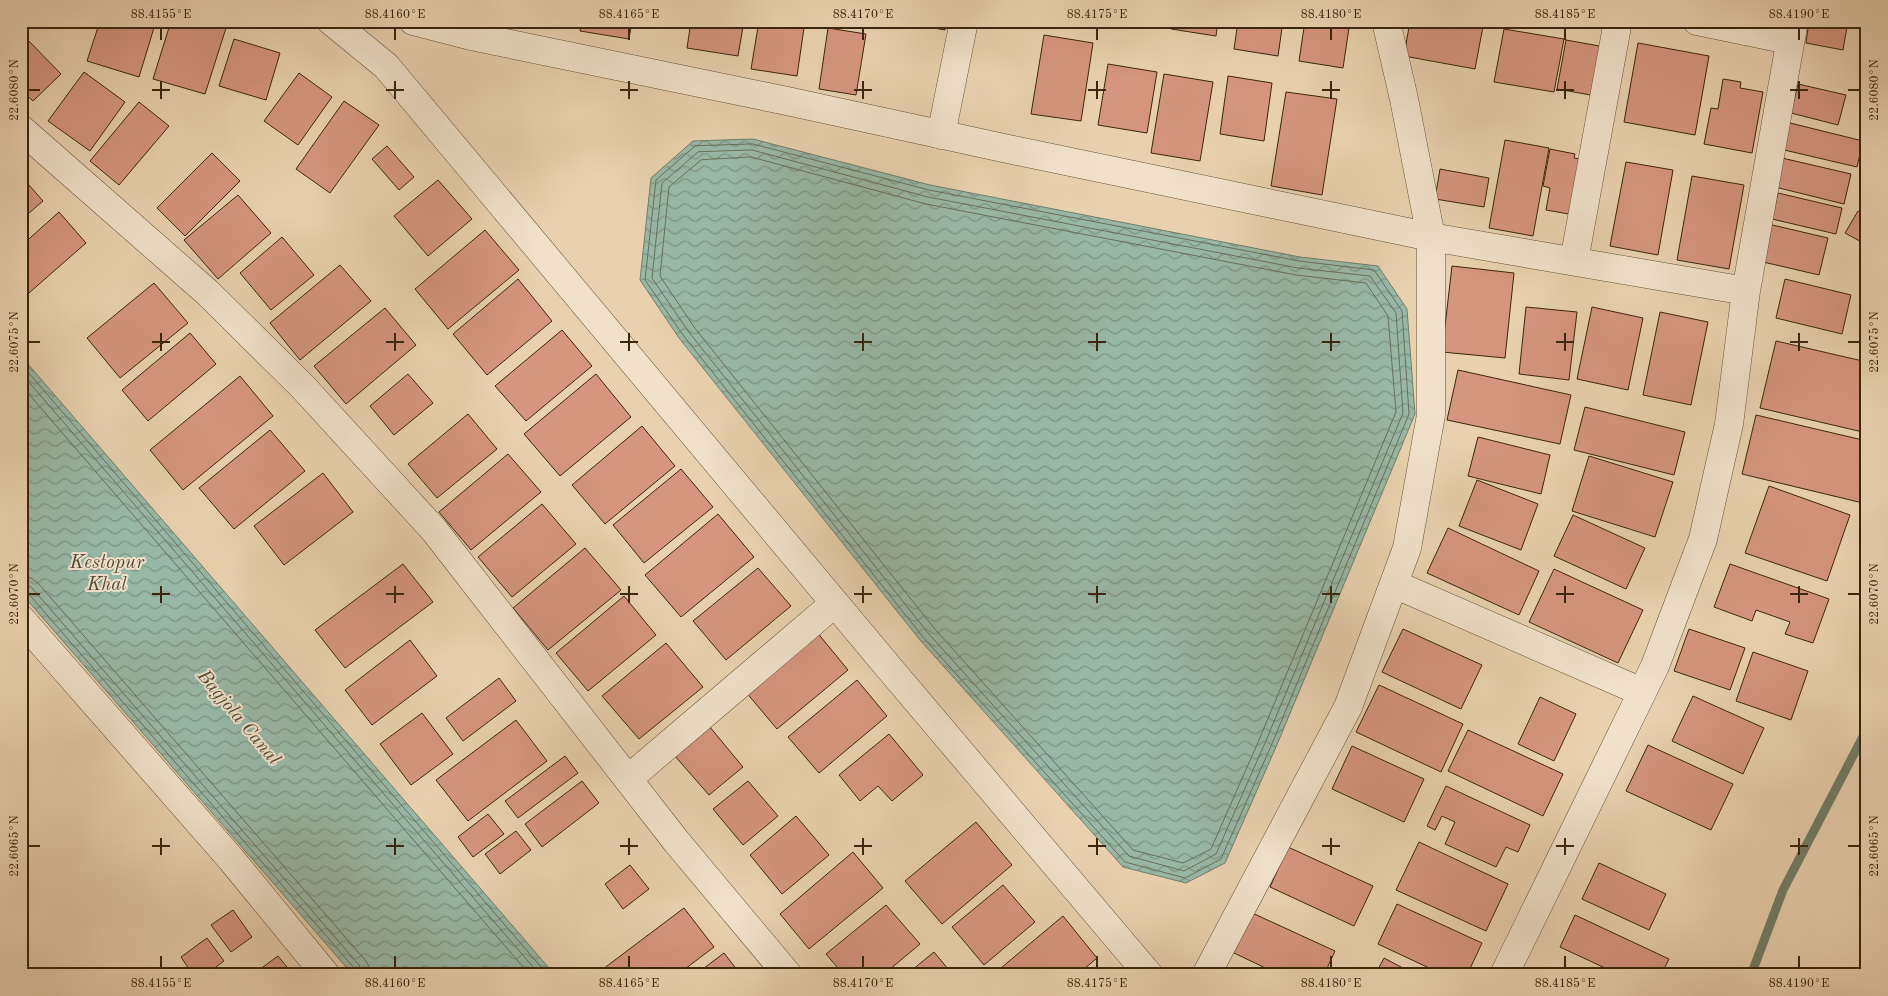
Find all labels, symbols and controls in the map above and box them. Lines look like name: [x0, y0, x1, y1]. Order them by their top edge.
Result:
text: 88.4155°E: [131, 8, 191, 21]
text: 88.4165°E: [599, 8, 659, 21]
text: 88.4175°E: [1067, 8, 1127, 21]
text: 88.4185°E: [1535, 8, 1595, 21]
text: 88.4160°E: [365, 9, 425, 21]
text: 88.4170°E: [833, 9, 893, 21]
text: 88.4180°E: [1301, 9, 1361, 21]
text: 88.4190°E: [1769, 9, 1829, 21]
text: 22.6080°N: [9, 59, 21, 121]
text: 22.6080°N: [1869, 59, 1881, 121]
text: 22.6075°N: [8, 311, 21, 373]
text: 22.6075°N: [1868, 311, 1881, 373]
water label: Kestopur Khal: [69, 554, 145, 595]
text: 22.6070°N: [9, 563, 21, 625]
text: 22.6070°N: [1869, 563, 1881, 625]
water label: Bagjola Canal: [192, 666, 283, 770]
text: 22.6065°N: [8, 815, 21, 877]
text: 22.6065°N: [1868, 815, 1881, 877]
text: 88.4155°E: [131, 977, 191, 990]
text: 88.4165°E: [599, 977, 659, 990]
text: 88.4175°E: [1067, 977, 1127, 990]
text: 88.4185°E: [1535, 977, 1595, 990]
text: 88.4160°E: [365, 978, 425, 990]
text: 88.4170°E: [833, 978, 893, 990]
text: 88.4180°E: [1301, 978, 1361, 990]
text: 88.4190°E: [1769, 978, 1829, 990]

